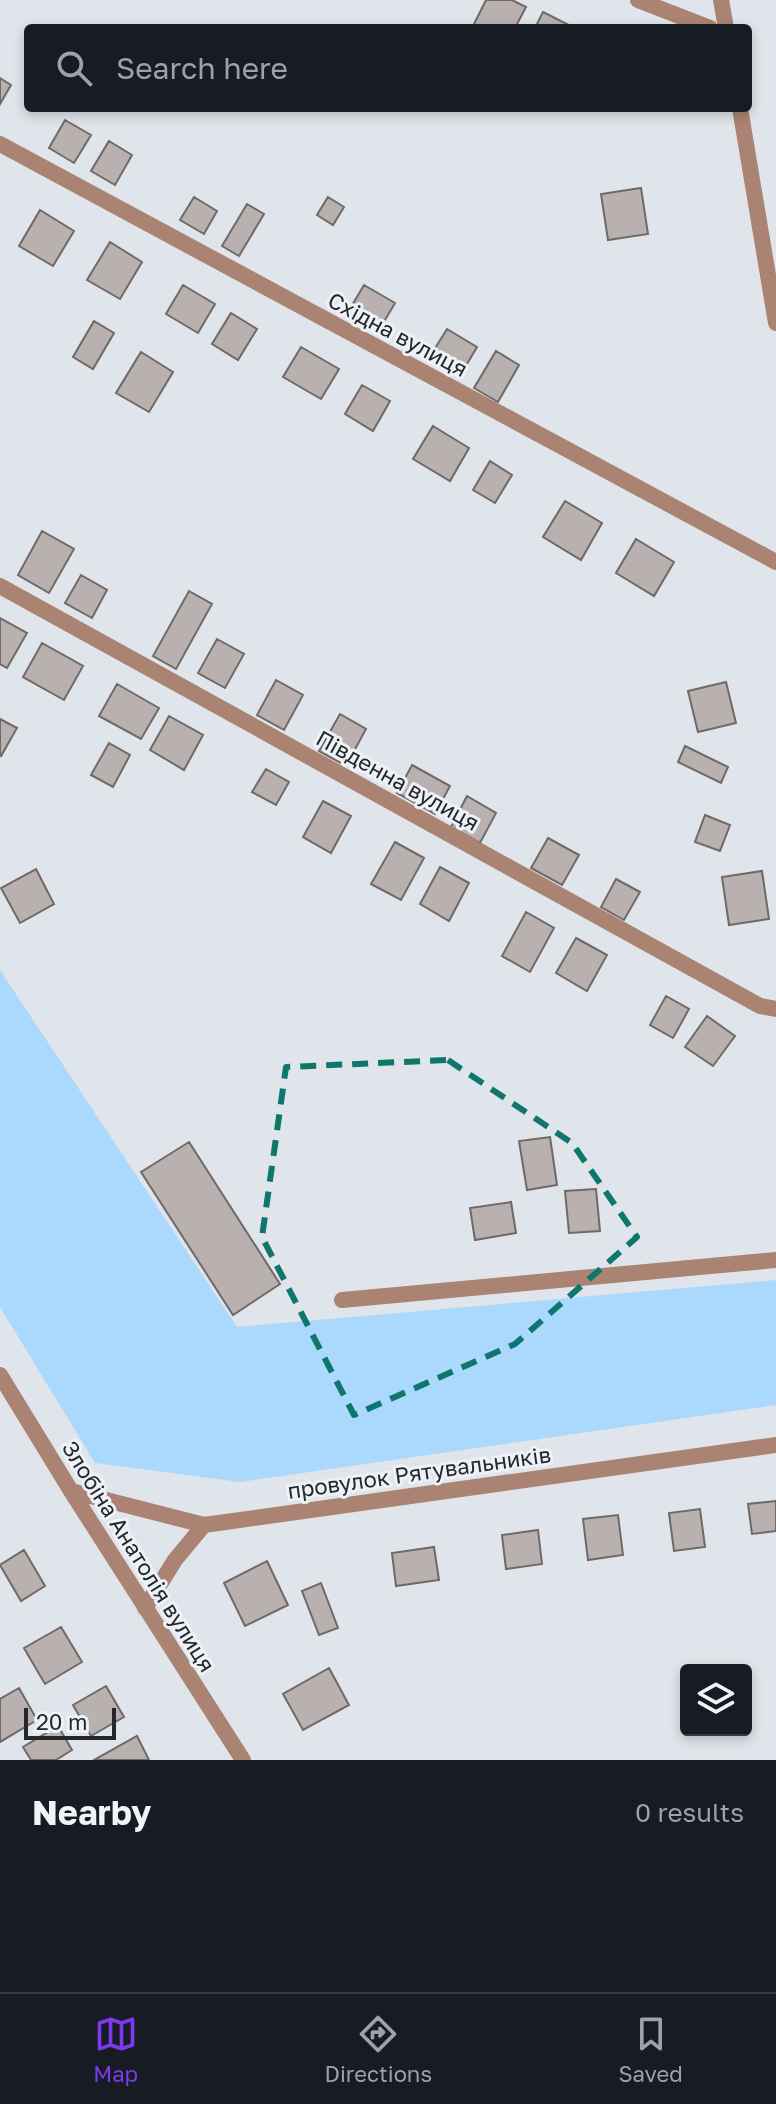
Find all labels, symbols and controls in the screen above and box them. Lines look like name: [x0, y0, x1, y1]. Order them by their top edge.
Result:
search box: [24, 24, 752, 112]
icon: search: [52, 46, 96, 90]
text: Search here: [116, 50, 288, 86]
street label: Східна вулиця: [324, 286, 472, 382]
street label: Південна вулиця: [312, 724, 484, 836]
street label: Злобіна Анатолія вулиця: [57, 1435, 221, 1677]
street label: провулок Рятувальників: [286, 1440, 552, 1504]
map controls: [680, 1664, 752, 1736]
button: layers: [680, 1664, 752, 1736]
scale bar: [24, 1704, 116, 1740]
text: 20 m: [36, 1708, 87, 1735]
text: Nearby: [32, 1792, 152, 1832]
text: 0 results: [635, 1797, 744, 1828]
tab: Map: [93, 2012, 138, 2087]
tab: Directions: [325, 2012, 432, 2087]
tab: Saved: [619, 2012, 683, 2087]

